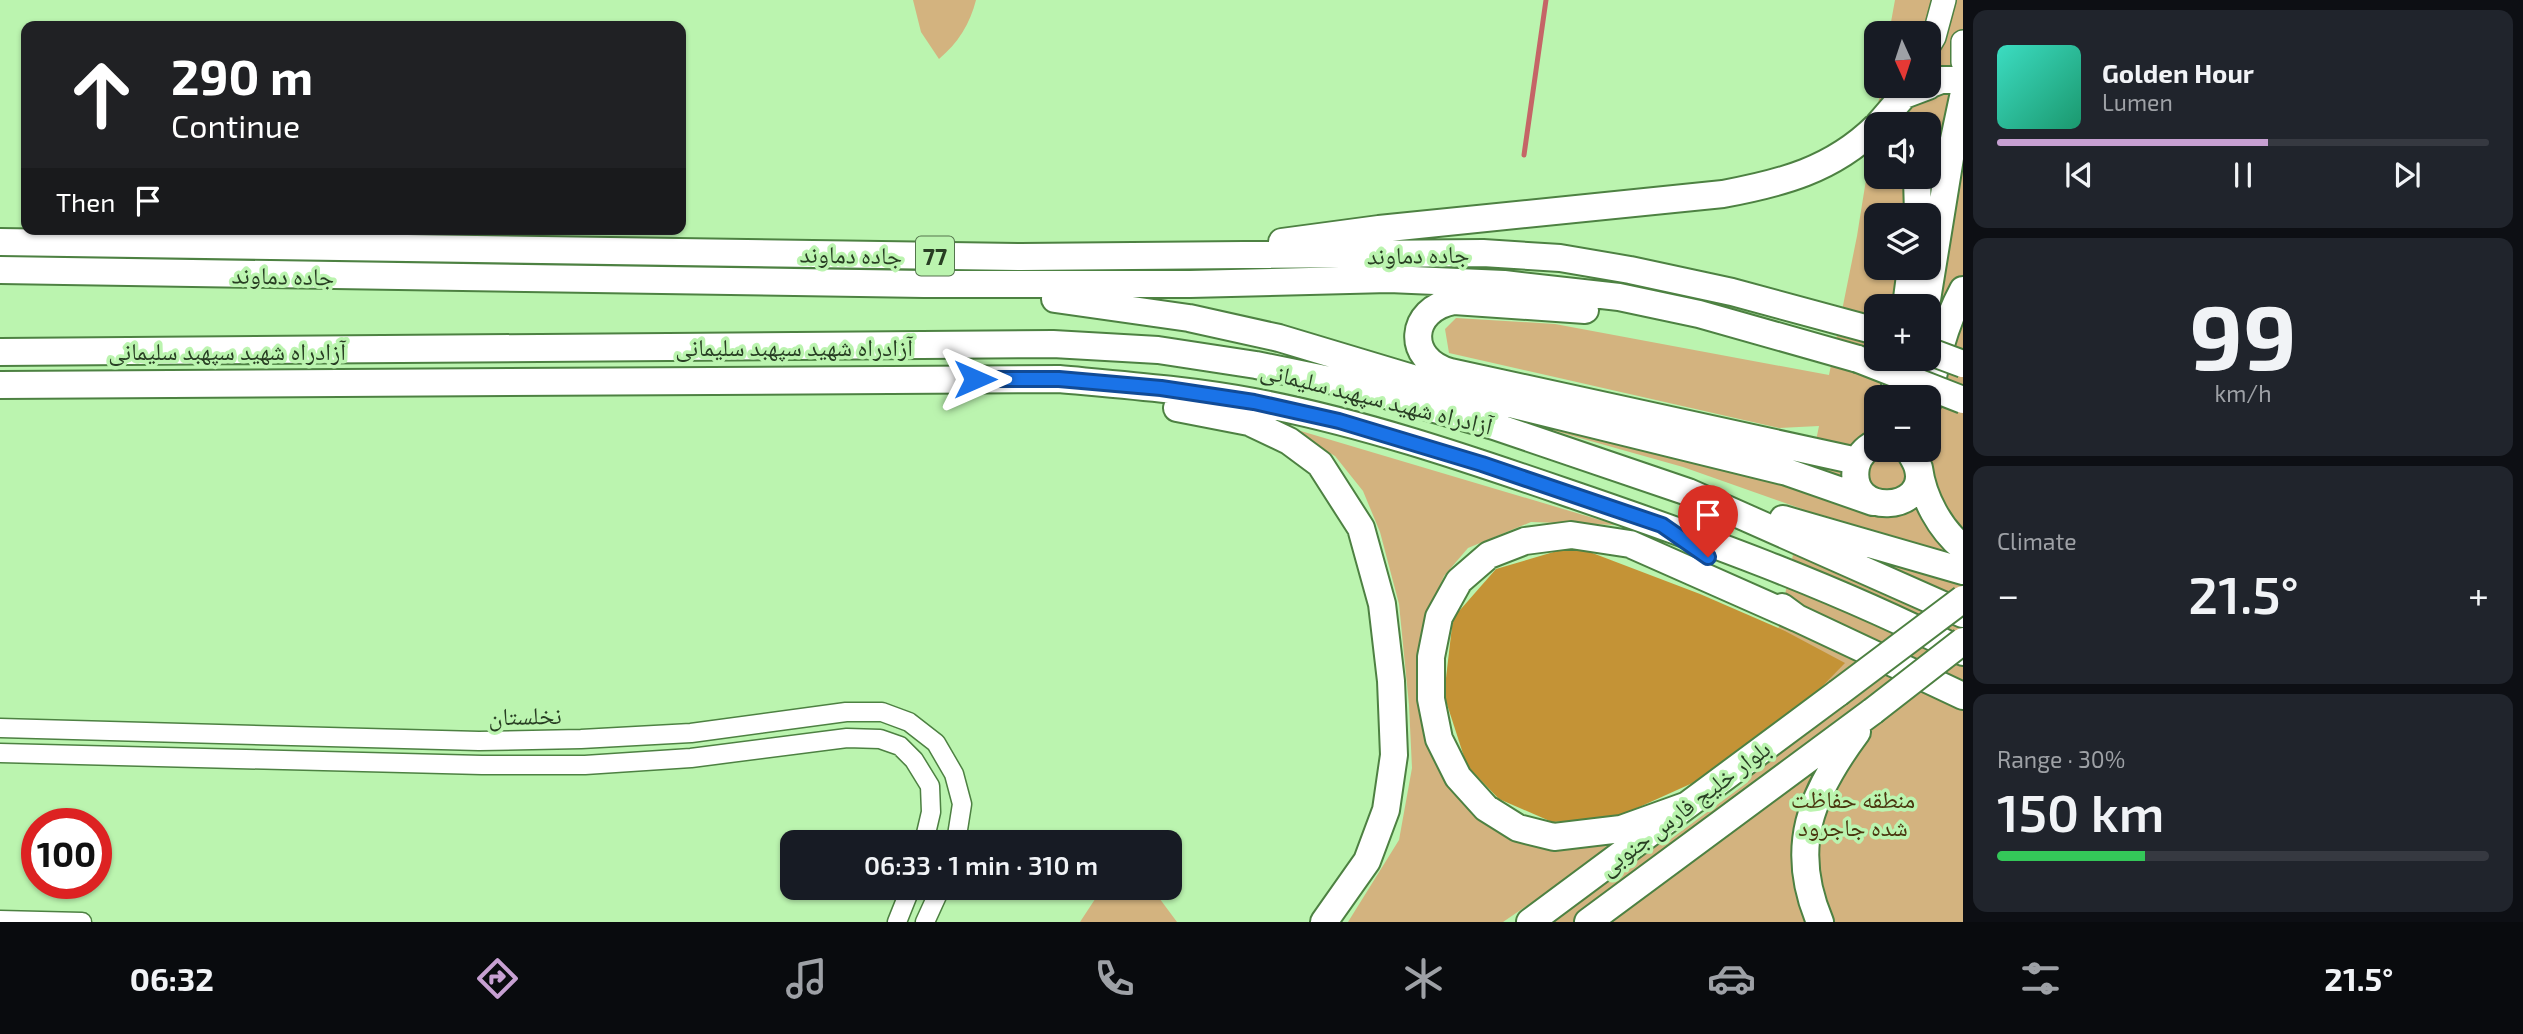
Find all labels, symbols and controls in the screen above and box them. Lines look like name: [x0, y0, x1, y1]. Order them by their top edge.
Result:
north arrow: [1864, 21, 1941, 98]
map controls: [1864, 21, 1941, 462]
text: 290 m: [171, 46, 313, 105]
icon: ahead: [56, 49, 147, 140]
text: Golden Hour: [2102, 57, 2254, 88]
text: Lumen: [2102, 88, 2173, 116]
text: Continue: [171, 106, 300, 144]
button: sound: [1864, 112, 1941, 189]
icon: previous: [2060, 156, 2098, 194]
icon: pause: [2224, 156, 2262, 194]
icon: next: [2388, 156, 2426, 194]
icon: arrive: [129, 182, 167, 220]
text: Then: [56, 186, 115, 217]
button: layers: [1864, 203, 1941, 280]
road number: 77: [916, 236, 954, 276]
street label: جاده دماوند: [799, 239, 903, 270]
street label: جاده دماوند: [1366, 239, 1470, 270]
street label: جاده دماوند: [231, 260, 335, 291]
text: 99: [2189, 279, 2297, 388]
button: +: [1864, 294, 1941, 371]
street label: آزادراه شهید سپهبد سلیمانی: [675, 332, 914, 362]
street label: آزادراه شهید سپهبد سلیمانی: [108, 336, 347, 366]
position arrow: [938, 342, 1012, 416]
street label: آزادراه شهید سپهبد سلیمانی: [1258, 354, 1497, 441]
text: km/h: [2214, 379, 2272, 407]
button: −: [1864, 385, 1941, 462]
pin: [1678, 485, 1738, 557]
icon: arrive: [1689, 496, 1727, 534]
text: Climate: [1997, 527, 2077, 555]
text: 21.5°: [2188, 562, 2299, 624]
text: −: [1997, 571, 2019, 617]
text: +: [2468, 571, 2489, 617]
street label: نخلستان: [488, 700, 562, 731]
street label: بلوار خلیج فارس جنوبی: [1593, 733, 1777, 882]
text: Range · 30%: [1997, 745, 2125, 773]
text: 150 km: [1997, 780, 2164, 842]
park label: منطقه حفاظت شده جاجرود: [1791, 784, 1915, 841]
speed limit sign: 100: [21, 808, 112, 899]
text: 06:33 · 1 min · 310 m: [864, 849, 1098, 880]
icon: directions: [473, 954, 522, 1003]
icon: music: [782, 954, 831, 1003]
icon: phone: [1090, 954, 1139, 1003]
icon: climate: [1399, 954, 1448, 1003]
icon: car: [1707, 954, 1756, 1003]
icon: filters: [2016, 954, 2065, 1003]
text: 06:32: [130, 959, 214, 997]
text: 21.5°: [2324, 959, 2393, 997]

